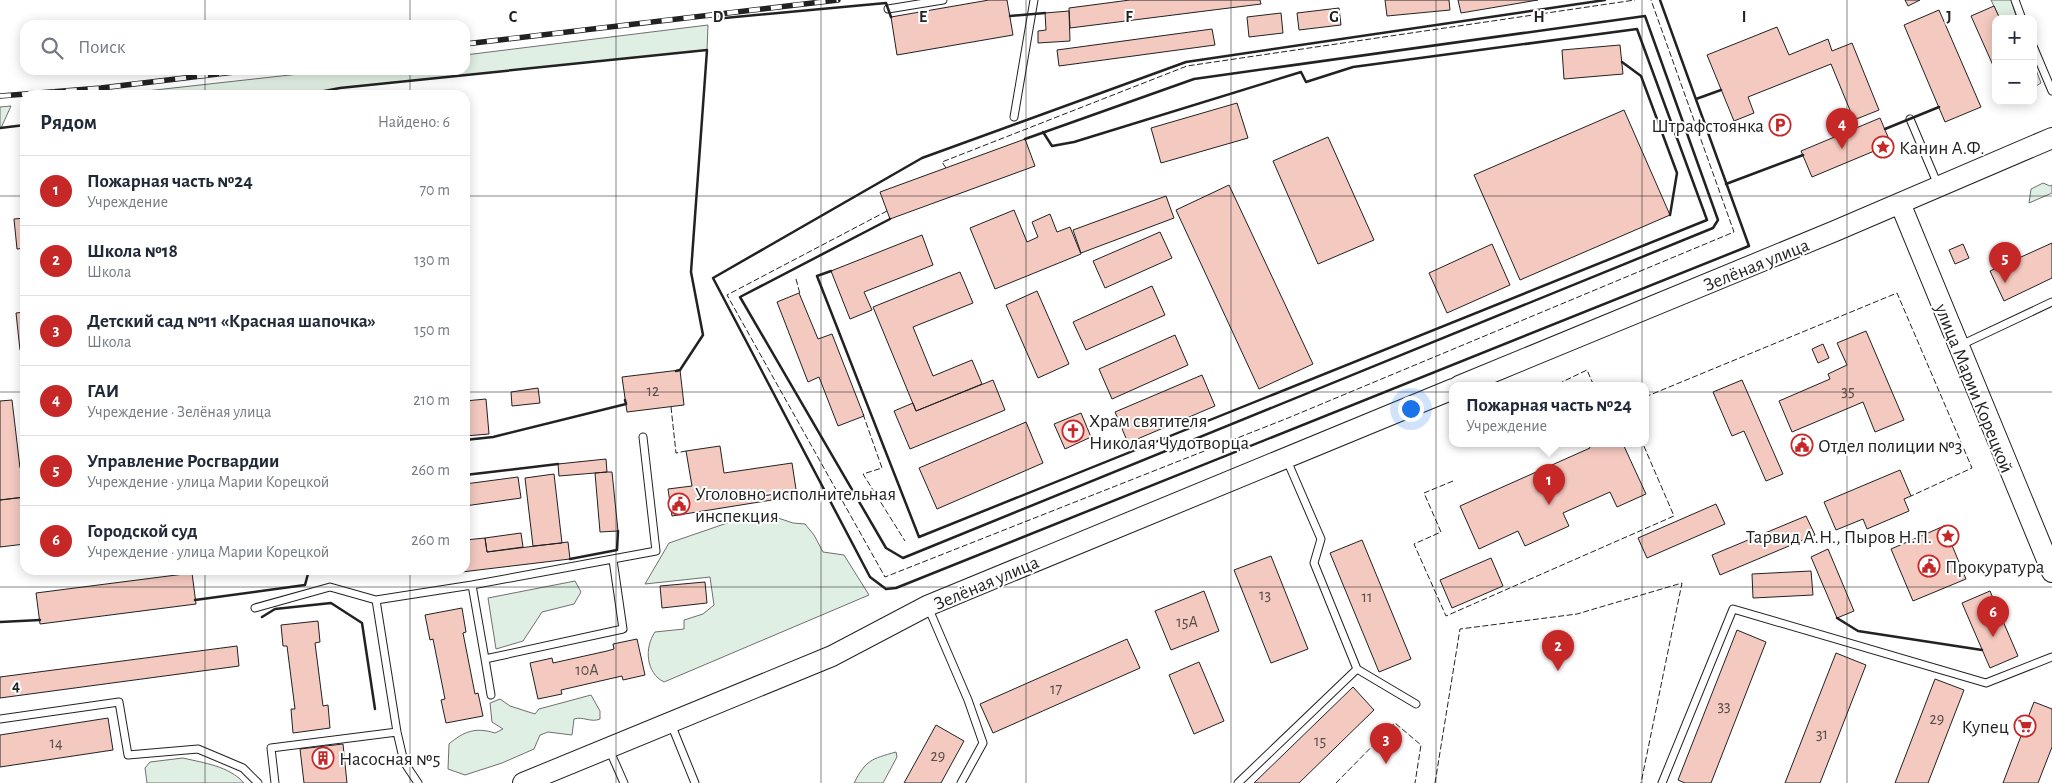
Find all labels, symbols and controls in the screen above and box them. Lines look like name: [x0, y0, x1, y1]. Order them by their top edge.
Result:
text: C: [509, 9, 518, 25]
text: D: [713, 9, 724, 25]
text: E: [919, 9, 927, 25]
text: F: [1125, 9, 1133, 25]
text: G: [1329, 9, 1339, 25]
text: H: [1533, 9, 1545, 25]
text: I: [1742, 9, 1746, 25]
text: J: [1946, 9, 1952, 25]
map controls: [1992, 15, 2037, 105]
button: +: [1992, 15, 2037, 60]
search box: [20, 20, 470, 75]
icon: search: [38, 34, 66, 62]
text: Поиск: [78, 38, 125, 57]
button: −: [1992, 60, 2037, 105]
pin: 4: [1826, 108, 1858, 149]
text: Рядом: [40, 112, 97, 133]
parking icon: Штрафстоянка: [1768, 113, 1792, 137]
text: Найдено: 6: [378, 114, 450, 130]
place label: Штрафстоянка: [1651, 117, 1764, 136]
place icon: Канин А.Ф.: [1871, 135, 1895, 159]
place label: Канин А.Ф.: [1899, 139, 1985, 158]
text: Пожарная часть №24: [87, 172, 253, 191]
text: 1: [53, 182, 59, 198]
text: 70 m: [419, 182, 450, 198]
text: Учреждение: [87, 194, 168, 210]
street label: Зелёная улица: [1701, 236, 1812, 295]
text: Школа №18: [87, 242, 178, 261]
pin: 5: [1989, 242, 2021, 283]
text: 2: [52, 252, 60, 268]
text: 130 m: [414, 252, 450, 268]
text: Школа: [87, 264, 131, 280]
street label: улица Марии Корецкой: [1931, 300, 2016, 476]
text: Детский сад №11 «Красная шапочка»: [87, 312, 376, 331]
text: 3: [53, 322, 59, 338]
text: 150 m: [414, 322, 450, 338]
text: Школа: [87, 334, 131, 350]
text: ГАИ: [87, 382, 119, 401]
popup: [1449, 382, 1649, 447]
house number: 12: [647, 383, 659, 399]
house number: 35: [1841, 383, 1855, 399]
text: 4: [52, 392, 60, 408]
text: 210 m: [413, 392, 450, 408]
your location: [1398, 396, 1424, 422]
text: Пожарная часть №24: [1466, 396, 1632, 415]
text: Учреждение · Зелёная улица: [87, 404, 271, 420]
place label: Храм святителя Николая Чудотворца: [1089, 412, 1249, 453]
text: Учреждение: [1466, 418, 1547, 434]
church icon: Храм святителя Николая Чудотворца: [1061, 419, 1085, 443]
public building icon: Отдел полиции №3: [1790, 433, 1814, 457]
place label: Отдел полиции №3: [1818, 437, 1963, 456]
text: Управление Росгвардии: [87, 452, 280, 471]
text: 5: [53, 462, 59, 478]
text: 260 m: [411, 462, 450, 478]
pin: 1: [1533, 464, 1565, 505]
text: Учреждение · улица Марии Корецкой: [87, 474, 329, 490]
place label: Уголовно-исполнительная инспекция: [695, 485, 896, 526]
public building icon: Уголовно-исполнительная инспекция: [667, 492, 691, 516]
text: Городской суд: [87, 522, 198, 541]
place icon: Тарвид А.Н., Пыров Н.П.: [1936, 524, 1960, 548]
place label: Тарвид А.Н., Пыров Н.П.: [1746, 528, 1932, 547]
text: 6: [52, 532, 60, 548]
text: 260 m: [411, 532, 450, 548]
text: Учреждение · улица Марии Корецкой: [87, 544, 329, 560]
street label: Зелёная улица: [931, 553, 1042, 614]
public building icon: Прокуратура: [1917, 554, 1941, 578]
place label: Прокуратура: [1945, 558, 2045, 577]
house number: 13: [1259, 587, 1271, 603]
house number: 11: [1361, 589, 1373, 605]
pin: 6: [1977, 596, 2009, 637]
house number: 15А: [1176, 614, 1198, 630]
pin: 2: [1542, 630, 1574, 671]
house number: 10А: [575, 662, 599, 678]
text: 4: [12, 678, 20, 694]
house number: 17: [1050, 681, 1062, 697]
house number: 33: [1717, 698, 1731, 714]
house number: 29: [1930, 711, 1944, 727]
supermarket icon: Купец: [2013, 714, 2037, 738]
place label: Купец: [1961, 718, 2009, 737]
pin: 3: [1370, 723, 1402, 764]
house number: 31: [1816, 726, 1828, 742]
house number: 15: [1314, 733, 1326, 749]
house number: 14: [49, 735, 63, 751]
building icon: Насосная №5: [311, 746, 335, 770]
house number: 29: [931, 748, 945, 764]
place label: Насосная №5: [339, 750, 440, 769]

